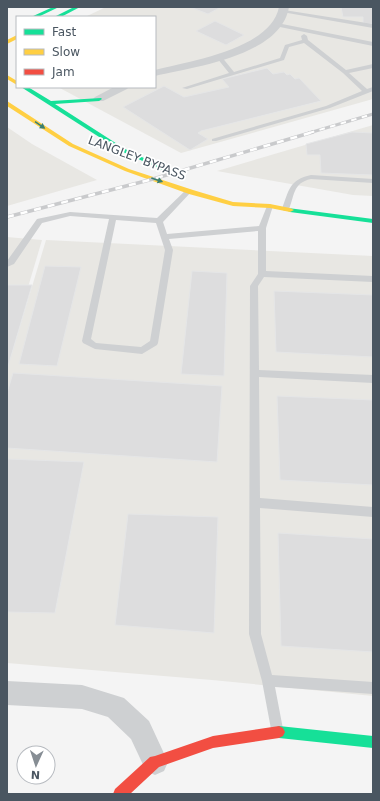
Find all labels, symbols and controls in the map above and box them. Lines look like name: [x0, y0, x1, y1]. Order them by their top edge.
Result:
legend: [16, 16, 156, 88]
text: Fast: [52, 25, 76, 39]
text: Slow: [52, 45, 80, 59]
text: Jam: [51, 65, 75, 79]
one-way arrow: [34, 121, 45, 129]
street label: LANGLEY BYPASS: [86, 133, 188, 183]
one-way arrow: [151, 177, 163, 183]
north arrow: [16, 745, 56, 785]
text: N: [31, 768, 40, 781]

